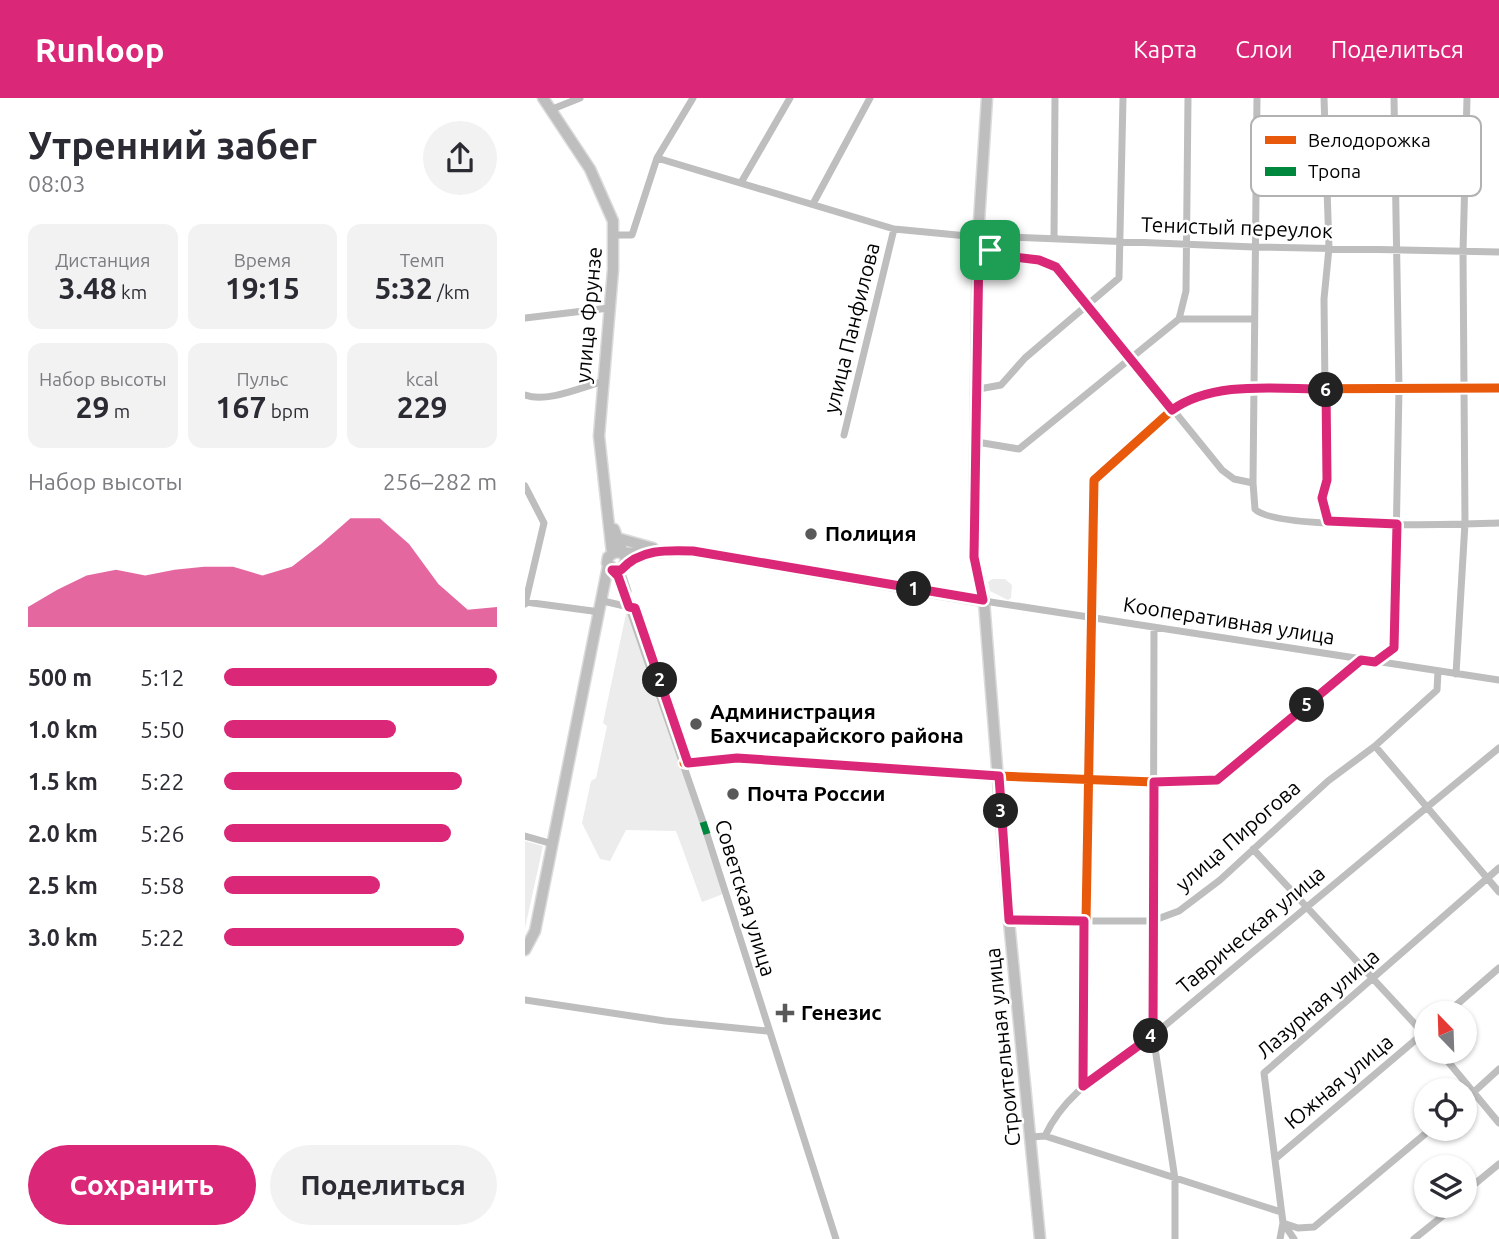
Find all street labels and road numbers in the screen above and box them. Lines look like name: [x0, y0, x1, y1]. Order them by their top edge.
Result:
street label: Тенистый переулок: [1141, 212, 1334, 242]
street label: улица Панфилова: [818, 240, 884, 416]
street label: улица Фрунзе: [570, 246, 606, 384]
street label: Кооперативная улица: [1122, 591, 1337, 649]
street label: улица Пирогова: [1170, 775, 1304, 896]
street label: Советская улица: [711, 816, 781, 979]
street label: Таврическая улица: [1172, 860, 1329, 998]
street label: Лазурная улица: [1251, 944, 1383, 1063]
street label: Строительная улица: [980, 947, 1024, 1148]
street label: Южная улица: [1279, 1029, 1397, 1133]

